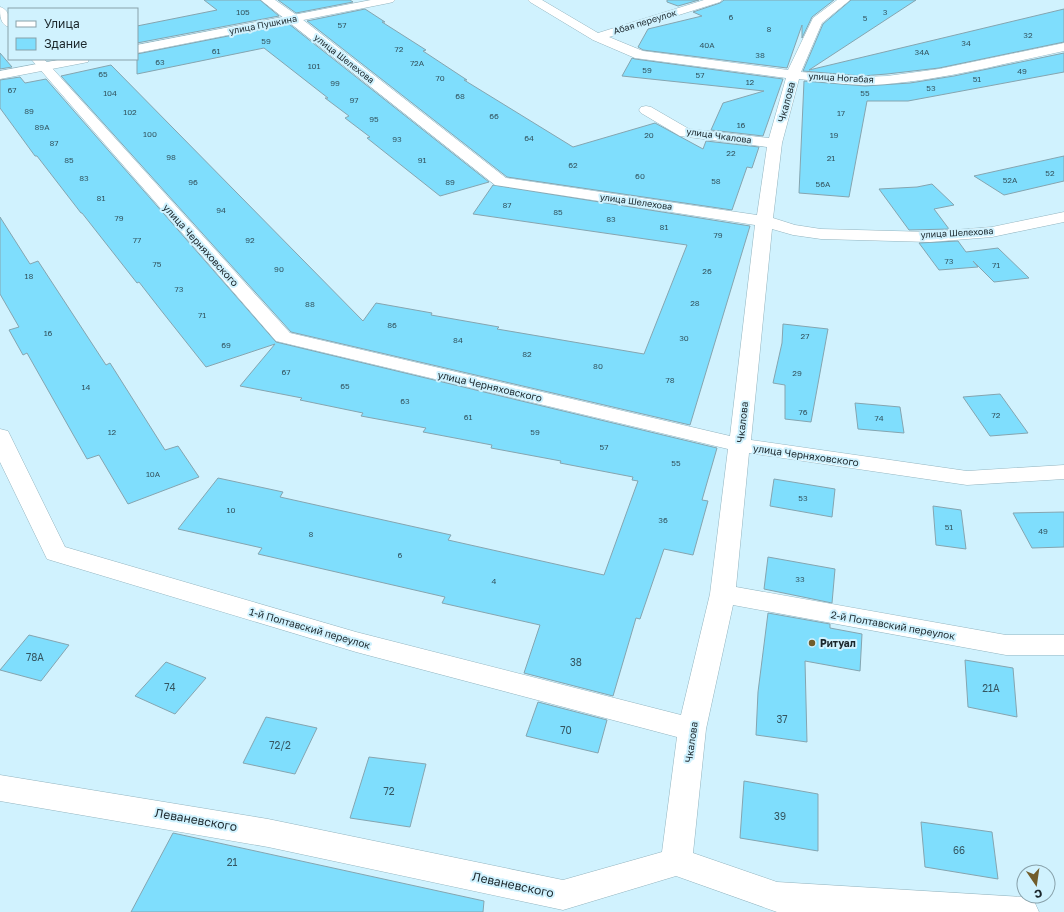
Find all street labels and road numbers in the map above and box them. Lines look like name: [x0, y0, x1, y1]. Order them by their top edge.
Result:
street label: Абая переулок: [612, 7, 678, 36]
street label: улица Пушкина: [228, 13, 298, 36]
street label: улица Шелехова: [312, 32, 377, 85]
street label: улица Ногабая: [808, 70, 874, 85]
street label: Чкалова: [775, 81, 797, 123]
street label: улица Чкалова: [686, 125, 752, 146]
street label: улица Шелехова: [599, 191, 673, 212]
street label: улица Черняховского: [161, 201, 241, 289]
street label: улица Шелехова: [920, 225, 994, 240]
street label: улица Черняховского: [437, 368, 543, 404]
street label: Чкалова: [734, 401, 750, 443]
street label: улица Черняховского: [752, 442, 860, 468]
street label: 1-й Полтавский переулок: [248, 605, 372, 651]
street label: 2-й Полтавский переулок: [830, 608, 956, 642]
street label: Чкалова: [682, 721, 700, 763]
street label: Леваневского: [154, 805, 238, 834]
street label: Леваневского: [471, 869, 555, 900]

